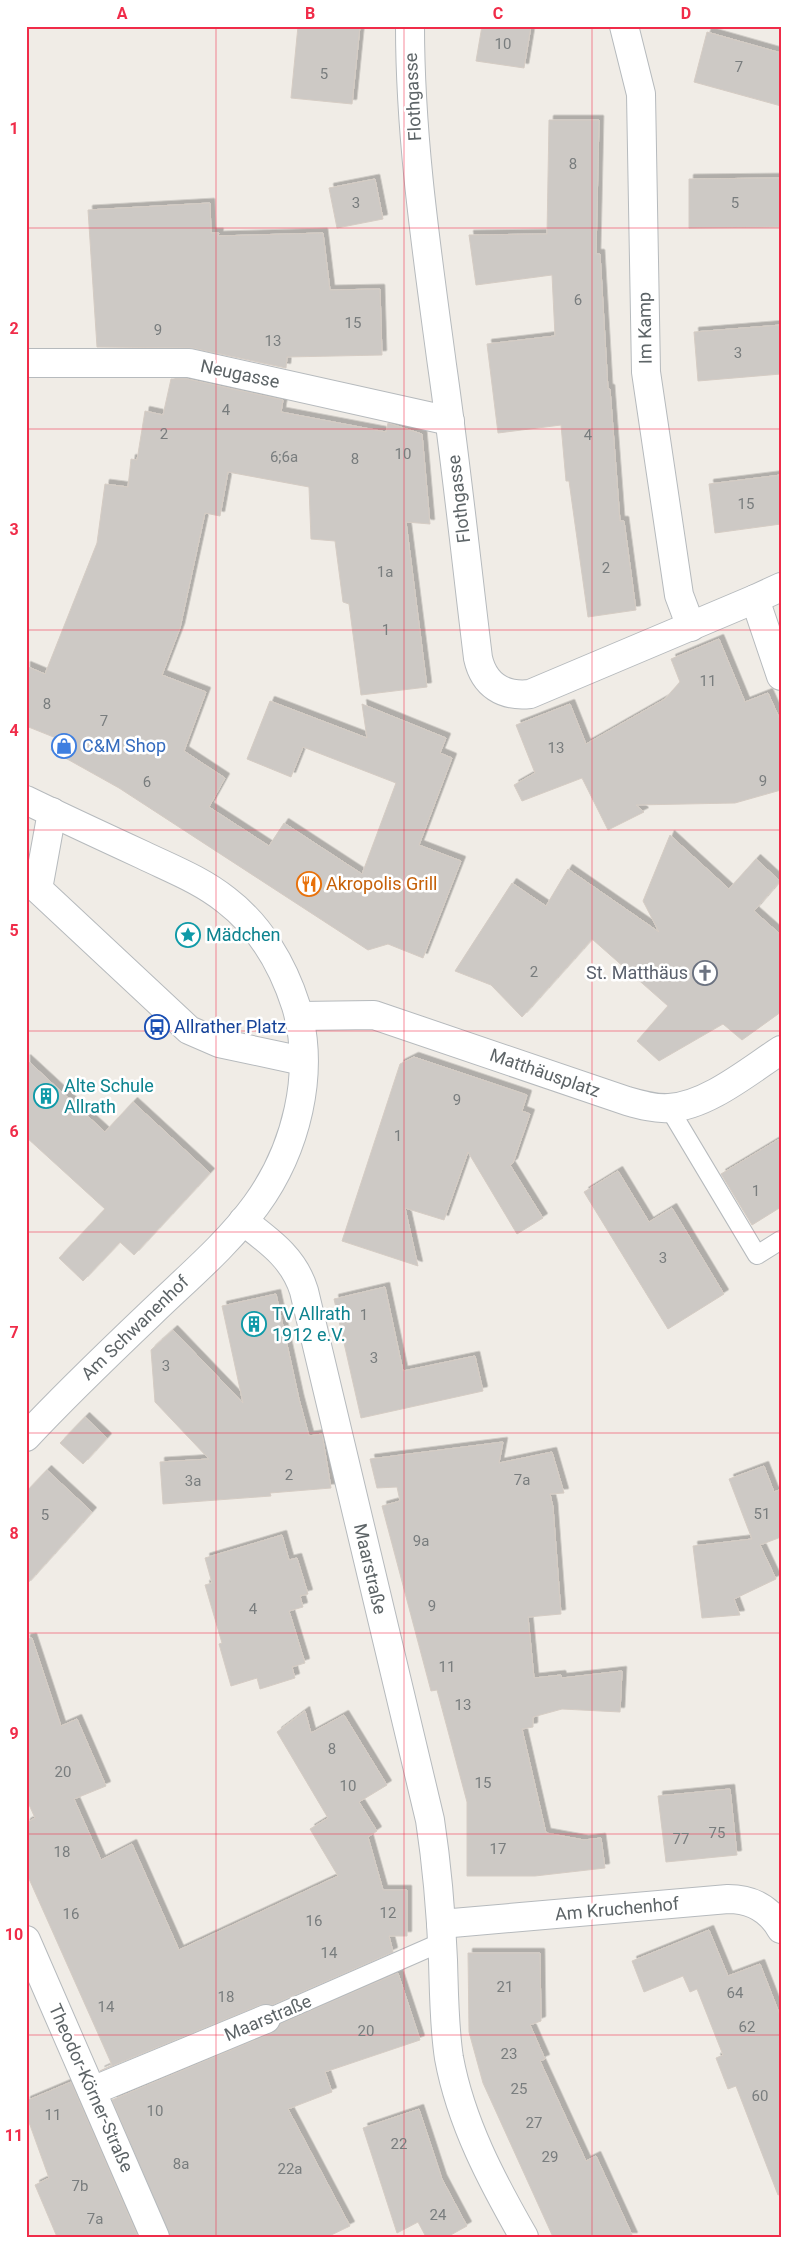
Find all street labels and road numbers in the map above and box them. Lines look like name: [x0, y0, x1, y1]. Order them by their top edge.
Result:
street label: Flothgasse: [400, 52, 425, 142]
street label: Im Kamp: [633, 292, 656, 364]
street label: Neugasse: [199, 355, 282, 392]
street label: Flothgasse: [443, 454, 474, 544]
street label: Matthäusplatz: [487, 1044, 603, 1101]
street label: Am Schwanenhof: [77, 1271, 193, 1384]
street label: Maarstraße: [350, 1522, 391, 1616]
street label: Am Kruchenhof: [554, 1893, 681, 1924]
street label: Maarstraße: [221, 1990, 314, 2045]
street label: Theodor-Körner-Straße: [45, 2000, 138, 2175]

